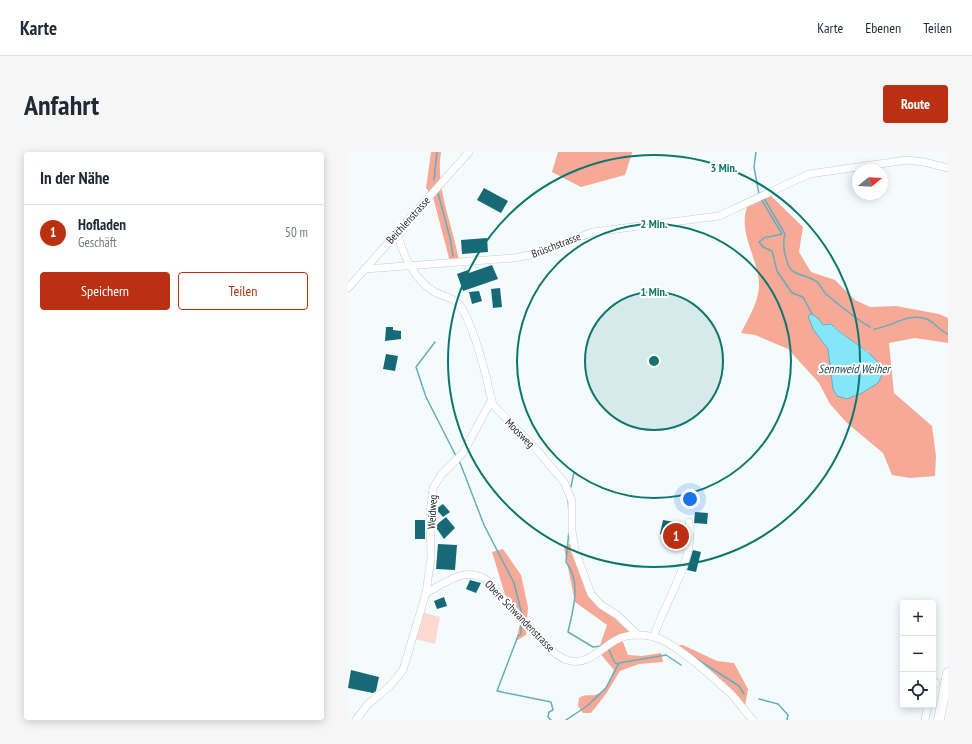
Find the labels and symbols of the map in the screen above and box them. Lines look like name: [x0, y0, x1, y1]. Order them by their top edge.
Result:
text: 3 Min.: [711, 160, 738, 175]
north arrow: [852, 164, 888, 200]
street label: Beichlenstrasse: [383, 193, 433, 247]
text: 2 Min.: [641, 216, 668, 231]
street label: Brüschstrasse: [529, 229, 583, 261]
text: 1 Min.: [641, 284, 668, 299]
centre of rings: [647, 354, 661, 368]
water label: Sennweid Weiher: [818, 361, 891, 376]
street label: Moosweg: [502, 415, 538, 451]
your location: [680, 489, 700, 509]
street label: Weidweg: [424, 494, 440, 529]
pin: 1: [663, 521, 689, 551]
street label: Obere Schwandenstrasse: [482, 577, 558, 655]

